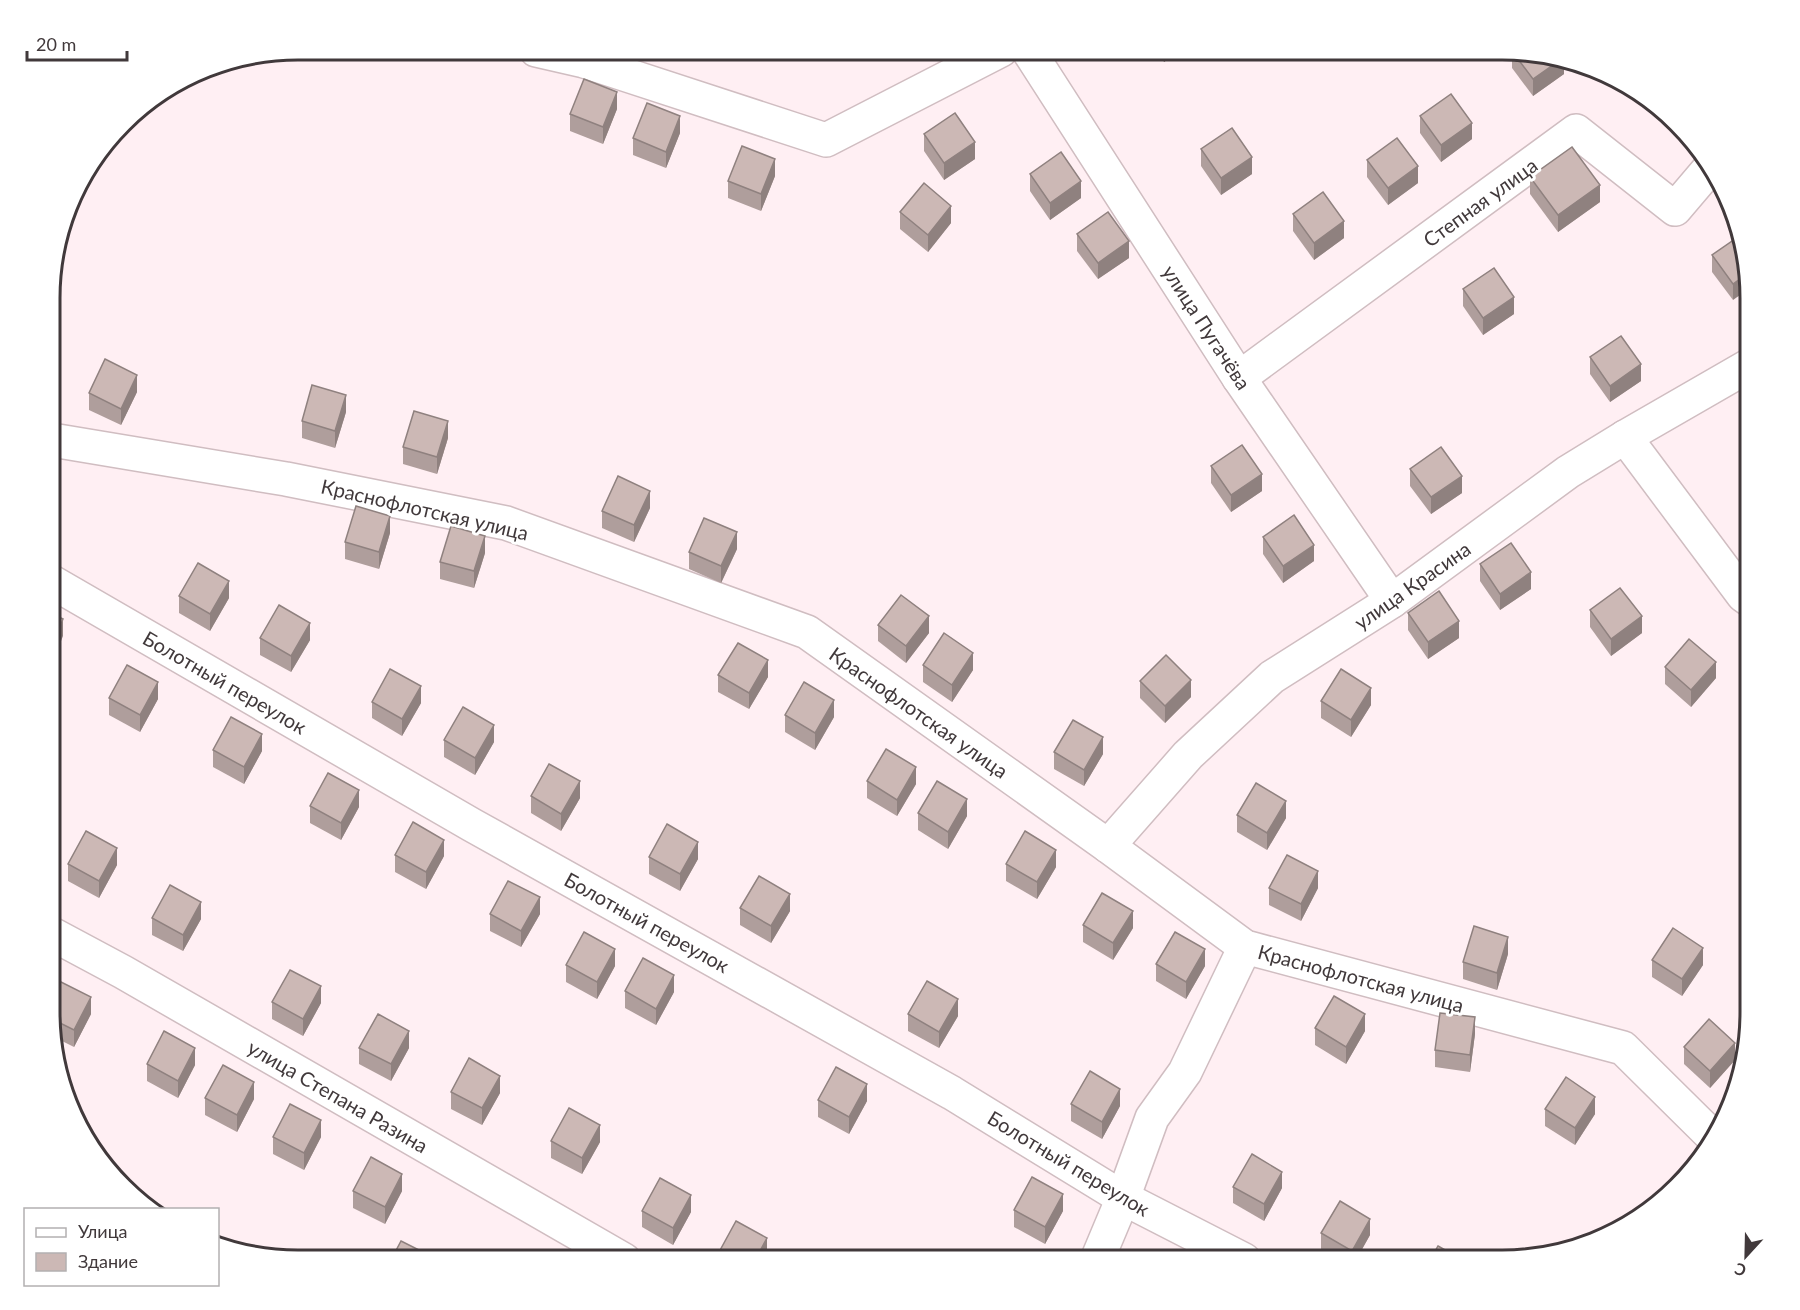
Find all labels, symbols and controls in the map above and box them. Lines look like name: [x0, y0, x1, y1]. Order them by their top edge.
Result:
scale bar: [27, 24, 128, 62]
text: 20 m: [36, 33, 76, 55]
street label: Степная улица: [1418, 153, 1542, 251]
street label: улица Пугачёва: [1158, 260, 1256, 394]
street label: Краснофлотская улица: [319, 473, 531, 545]
street label: улица Красина: [1349, 536, 1475, 634]
street label: Болотный переулок: [139, 625, 311, 739]
street label: Краснофлотская улица: [825, 641, 1013, 783]
street label: Болотный переулок: [560, 867, 734, 978]
street label: Краснофлотская улица: [1255, 939, 1467, 1017]
street label: улица Степана Разина: [244, 1035, 432, 1157]
street label: Болотный переулок: [984, 1105, 1155, 1221]
legend: [24, 1208, 219, 1286]
text: Улица: [78, 1220, 128, 1242]
north arrow: [1716, 1226, 1776, 1286]
text: Здание: [78, 1250, 138, 1272]
text: С: [1731, 1259, 1749, 1281]

